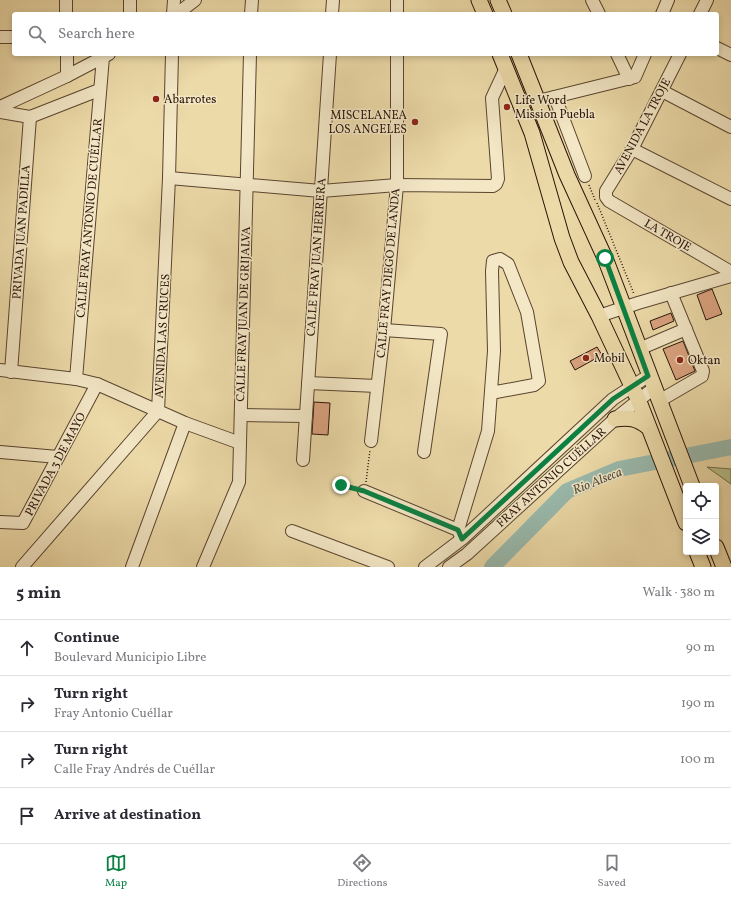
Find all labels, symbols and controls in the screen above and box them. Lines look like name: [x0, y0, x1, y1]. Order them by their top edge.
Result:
search box: [12, 12, 719, 56]
icon: search: [26, 23, 48, 45]
text: Search here: [58, 24, 135, 45]
street label: AVENIDA LA TROJE: [611, 76, 675, 177]
place label: Abarrotes: [164, 92, 216, 108]
place label: Life Word Mission Puebla: [515, 93, 595, 123]
marker: Abarrotes: [151, 94, 161, 104]
marker: Life Word Mission Puebla: [502, 102, 512, 112]
place label: MISCELANEA LOS ANGELES: [329, 108, 408, 138]
marker: MISCELANEA LOS ANGELES: [410, 117, 420, 127]
street label: CALLE FRAY ANTONIO DE CUÉLLAR: [72, 118, 107, 318]
street label: PRIVADA JUAN PADILLA: [9, 164, 35, 300]
street label: CALLE FRAY JUAN HERRERA: [303, 177, 331, 337]
street label: CALLE FRAY DIEGO DE LANDA: [374, 187, 404, 359]
street label: LA TROJE: [641, 216, 694, 256]
street label: CALLE FRAY JUAN DE GRIJALVA: [233, 226, 255, 402]
route start: [596, 249, 614, 267]
street label: AVENIDA LAS CRUCES: [152, 273, 174, 399]
place label: Mobil: [594, 351, 625, 367]
marker: Mobil: [581, 353, 591, 363]
place label: Oktan: [688, 353, 721, 369]
marker: Oktan: [675, 355, 685, 365]
street label: PRIVADA 3 DE MAYO: [22, 410, 90, 519]
street label: FRAY ANTONIO CUÉLLAR: [493, 423, 610, 531]
water label: Rio Alseca: [570, 464, 625, 500]
route end: [332, 476, 350, 494]
map controls: [683, 483, 719, 555]
button: locate: [683, 483, 719, 519]
button: layers: [683, 519, 719, 555]
text: 5 min: [16, 582, 61, 605]
text: Walk · 380 m: [642, 584, 715, 602]
text: Continue: [54, 628, 119, 649]
icon: ahead: [16, 637, 38, 659]
text: 90 m: [686, 639, 715, 657]
text: Boulevard Municipio Libre: [54, 649, 206, 667]
text: Turn right: [54, 684, 128, 705]
icon: right: [16, 693, 38, 715]
text: 190 m: [681, 695, 715, 713]
text: Fray Antonio Cuéllar: [54, 705, 173, 723]
text: Turn right: [54, 740, 128, 761]
icon: right: [16, 749, 38, 771]
text: 100 m: [680, 751, 715, 769]
text: Calle Fray Andrés de Cuéllar: [54, 761, 215, 779]
icon: arrive: [16, 805, 38, 827]
text: Arrive at destination: [54, 805, 201, 826]
tab: Map: [105, 852, 127, 891]
tab: Directions: [337, 852, 388, 891]
tab: Saved: [598, 852, 626, 891]

